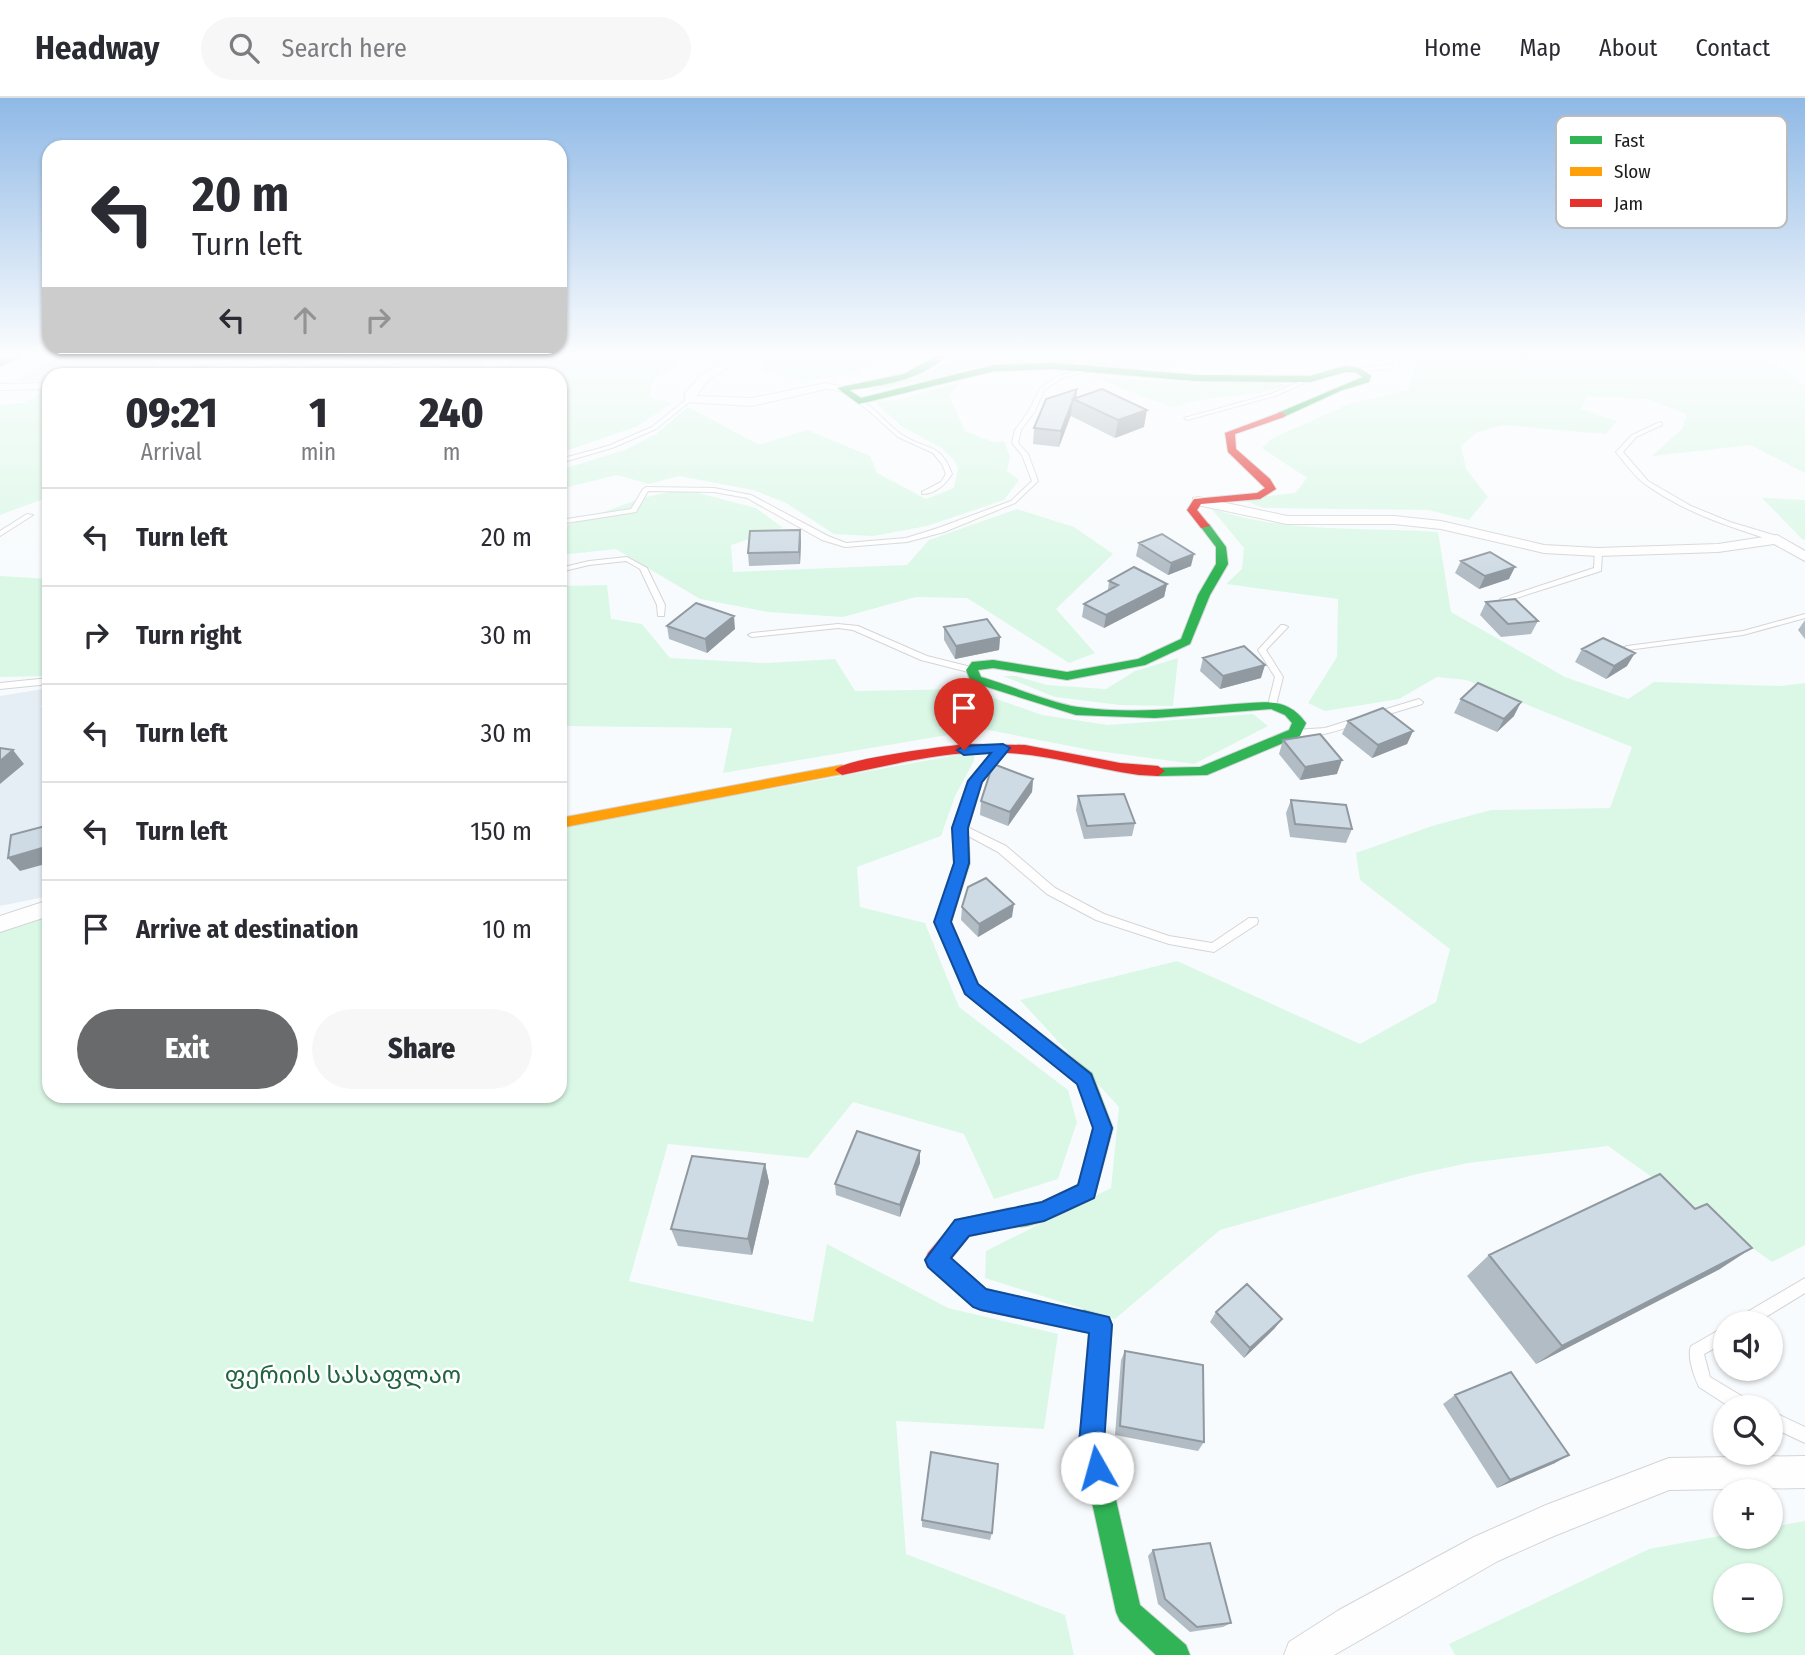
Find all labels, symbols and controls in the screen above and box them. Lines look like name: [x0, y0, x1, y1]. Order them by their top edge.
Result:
search box: [201, 17, 691, 80]
text: Headway: [35, 28, 159, 68]
icon: search: [225, 29, 263, 67]
text: Search here: [281, 33, 407, 64]
text: Home: [1424, 34, 1481, 62]
text: Map: [1519, 34, 1561, 62]
text: About: [1599, 34, 1657, 62]
text: Contact: [1695, 34, 1770, 62]
legend: [1556, 116, 1787, 228]
text: Fast: [1614, 129, 1645, 152]
text: Slow: [1614, 160, 1651, 183]
text: 20 m: [192, 165, 289, 224]
icon: left: [77, 168, 168, 259]
text: Jam: [1614, 192, 1643, 215]
text: Turn left: [192, 225, 302, 263]
icon: left: [213, 301, 251, 339]
icon: ahead: [286, 301, 324, 339]
icon: right: [359, 301, 397, 339]
text: 09:21: [125, 388, 217, 438]
text: 1: [309, 388, 328, 438]
text: 240: [420, 388, 484, 438]
text: Arrival: [141, 438, 202, 466]
text: min: [301, 438, 336, 466]
text: m: [443, 438, 460, 466]
icon: left: [77, 518, 115, 556]
text: Turn left: [136, 522, 228, 553]
text: 20 m: [481, 522, 532, 553]
icon: right: [77, 616, 115, 654]
text: Turn right: [136, 620, 242, 651]
text: 30 m: [481, 620, 532, 651]
pin: [934, 678, 994, 750]
icon: arrive: [945, 689, 983, 727]
icon: left: [77, 714, 115, 752]
text: Turn left: [136, 718, 228, 749]
text: 30 m: [481, 718, 532, 749]
icon: left: [77, 812, 115, 850]
text: Turn left: [136, 816, 228, 847]
text: 150 m: [470, 816, 532, 847]
icon: arrive: [77, 910, 115, 948]
text: Arrive at destination: [136, 914, 359, 945]
text: 10 m: [482, 914, 532, 945]
button: Exit: [77, 1009, 298, 1089]
button: Share: [312, 1009, 532, 1089]
map controls: [1713, 1311, 1783, 1633]
button: sound: [1713, 1311, 1783, 1381]
park label: ფერიის სასაფლაო: [225, 1361, 461, 1389]
button: search: [1713, 1395, 1783, 1465]
position arrow: [1060, 1431, 1134, 1505]
button: +: [1713, 1479, 1783, 1549]
button: −: [1713, 1563, 1783, 1633]

